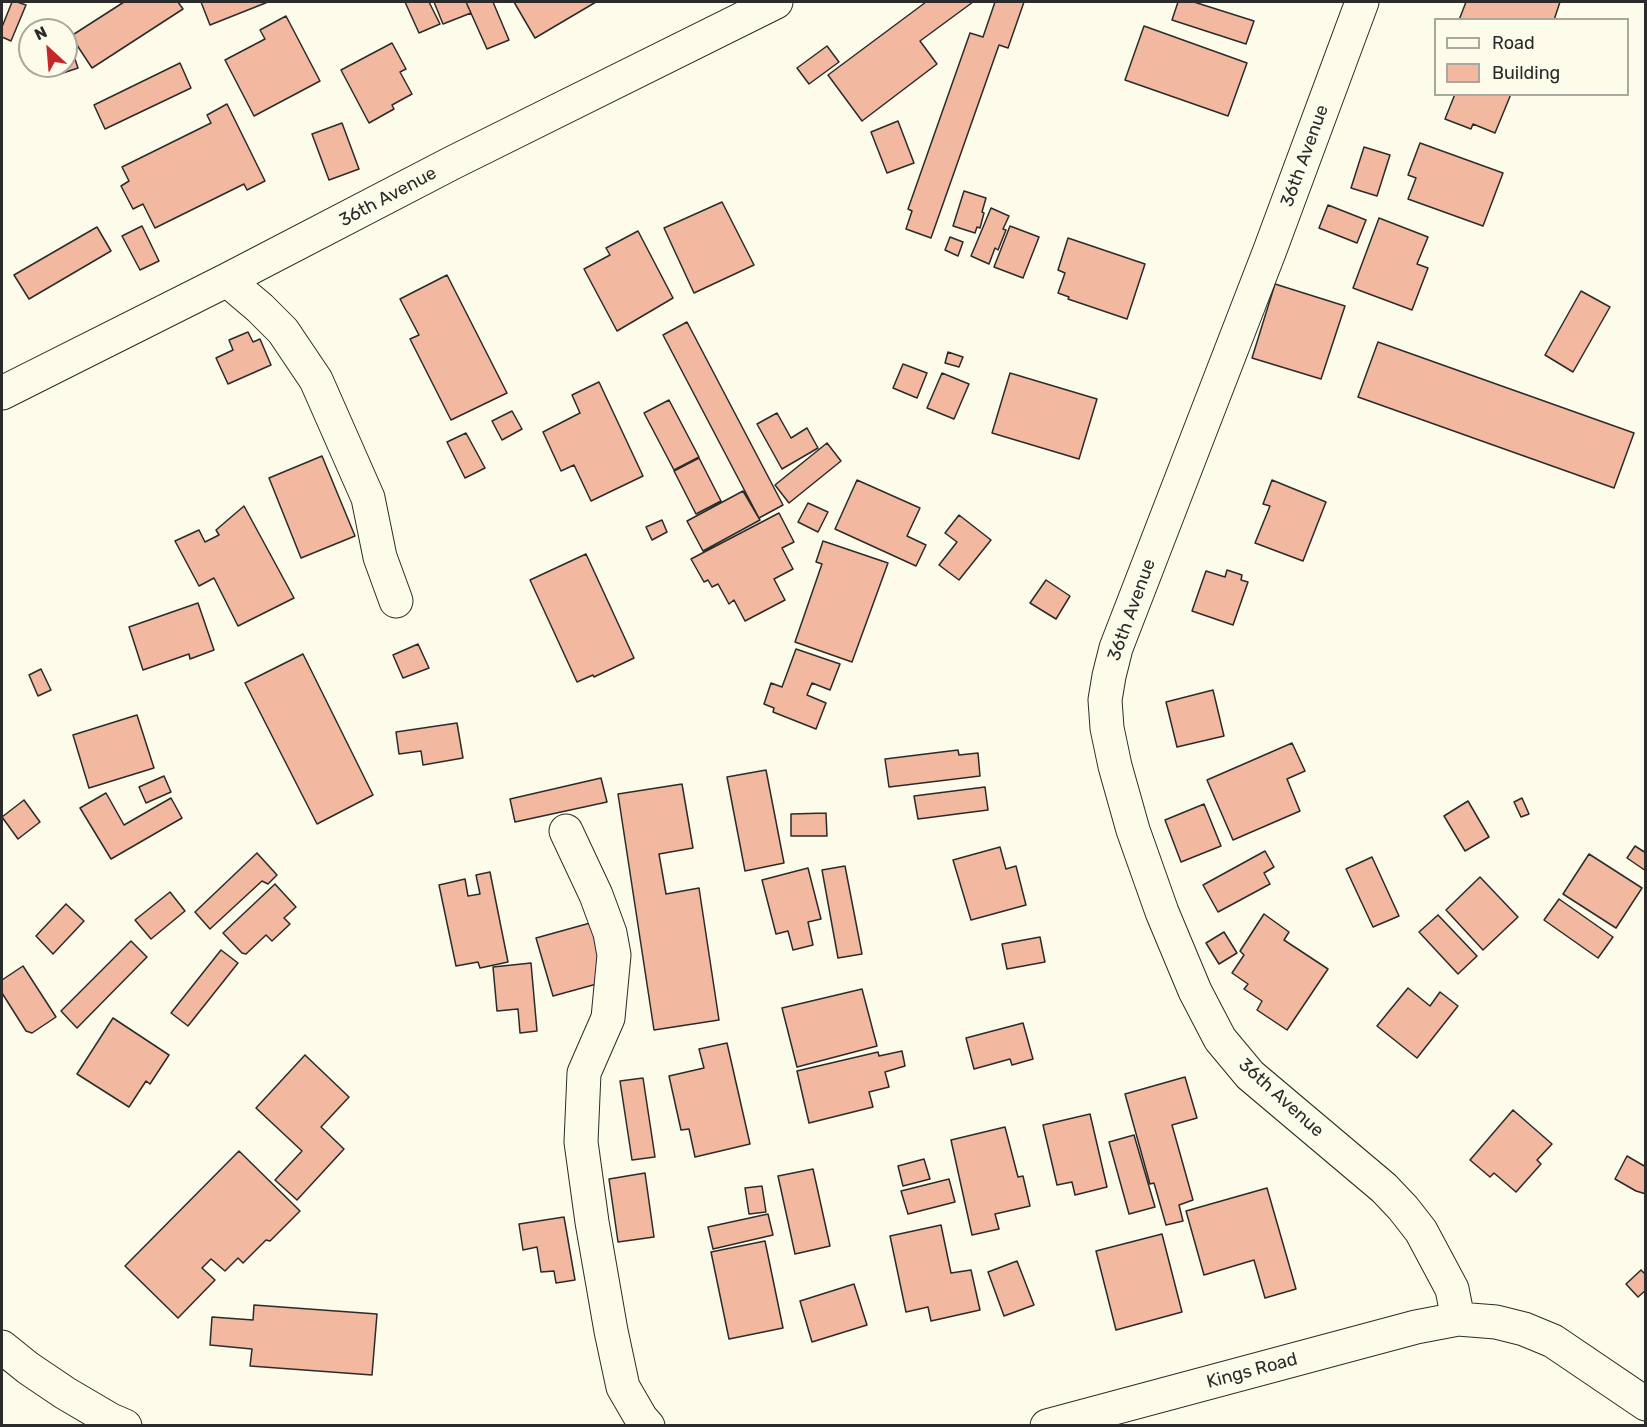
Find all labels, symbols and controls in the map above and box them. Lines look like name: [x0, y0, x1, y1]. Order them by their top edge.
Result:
north arrow: [18, 18, 78, 78]
legend: [1434, 18, 1629, 96]
text: N: [31, 22, 50, 44]
text: Road: [1492, 32, 1535, 54]
text: Building: [1492, 62, 1560, 84]
street label: 36th Avenue: [1277, 102, 1333, 210]
street label: 36th Avenue: [336, 162, 440, 232]
street label: 36th Avenue: [1104, 556, 1160, 664]
street label: 36th Avenue: [1234, 1054, 1328, 1142]
street label: Kings Road: [1204, 1349, 1300, 1393]

